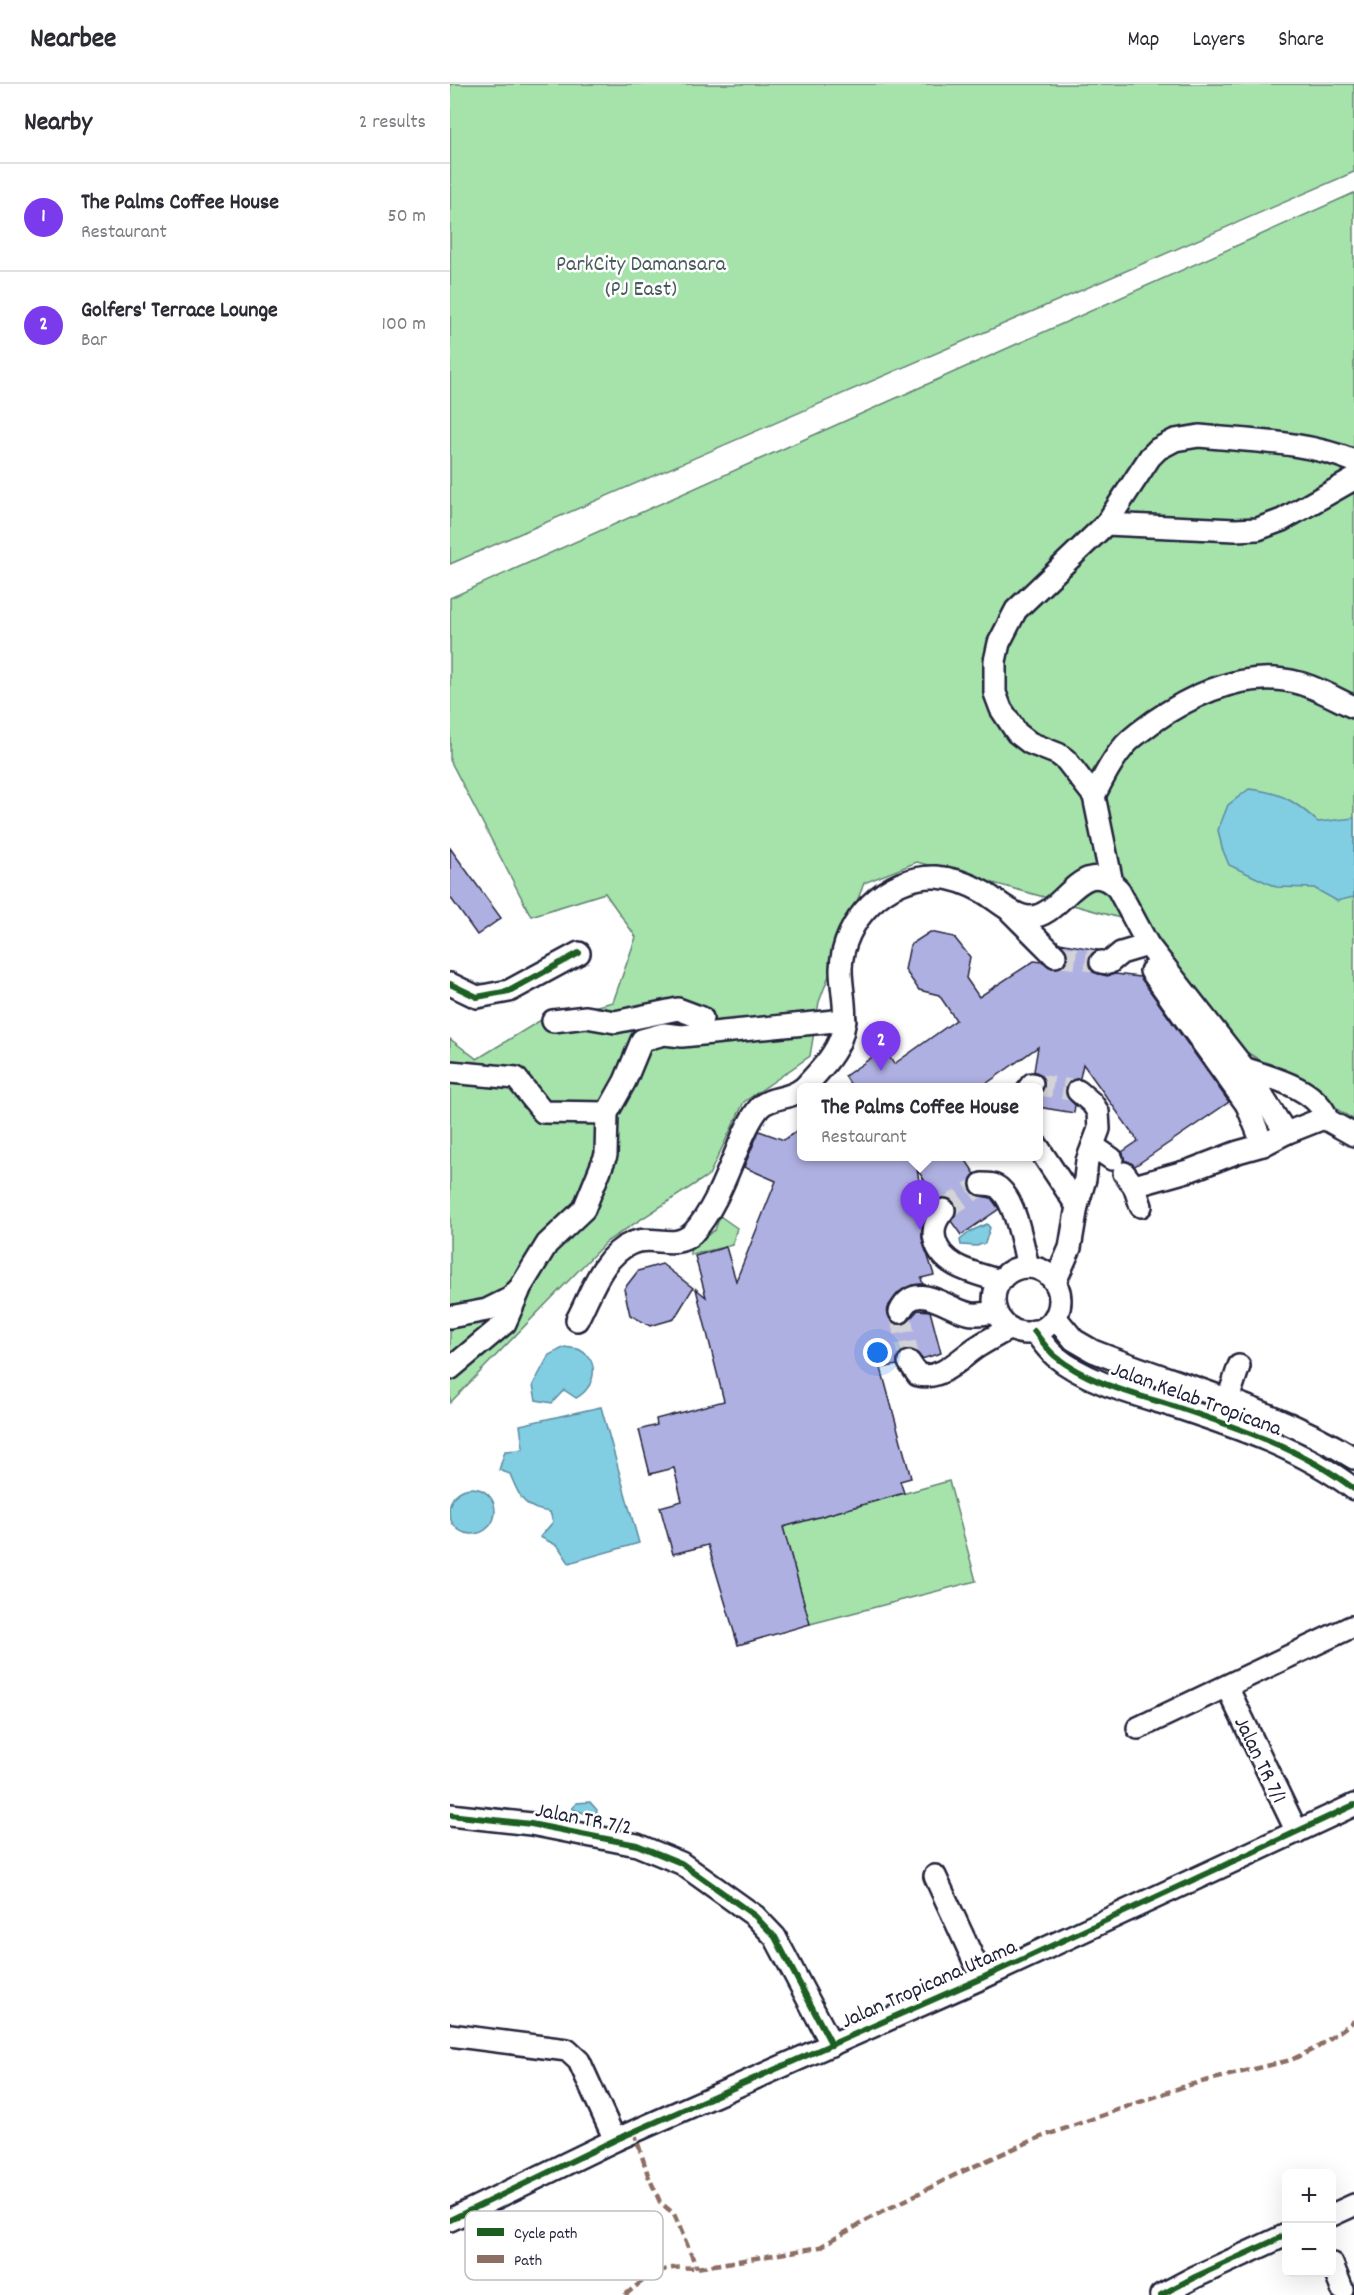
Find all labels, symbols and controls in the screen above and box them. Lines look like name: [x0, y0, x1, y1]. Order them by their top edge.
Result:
text: Nearbee: [30, 21, 116, 61]
text: Map: [1128, 26, 1159, 56]
text: Layers: [1192, 26, 1245, 56]
text: Share: [1278, 26, 1324, 56]
text: Nearby: [24, 105, 92, 142]
text: 2 results: [359, 109, 426, 137]
text: The Palms Coffee House: [81, 188, 279, 219]
text: 1: [41, 203, 46, 231]
text: 50 m: [388, 203, 426, 231]
text: Restaurant: [81, 219, 167, 247]
park label: ParkCity Damansara (PJ East): [556, 250, 727, 306]
text: Golfers' Terrace Lounge: [81, 296, 278, 327]
text: 2: [39, 311, 48, 339]
text: 100 m: [382, 311, 426, 339]
text: Bar: [81, 327, 107, 355]
pin: 2: [862, 1022, 900, 1071]
popup: [797, 1083, 1043, 1161]
text: The Palms Coffee House: [821, 1093, 1019, 1124]
text: Restaurant: [821, 1124, 907, 1152]
pin: 1: [900, 1180, 940, 1230]
your location: [863, 1338, 892, 1367]
street label: Jalan Kelab Tropicana: [1106, 1355, 1286, 1446]
street label: Jalan TR 7/1: [1225, 1712, 1293, 1809]
street label: Jalan TR 7/2: [532, 1796, 634, 1845]
street label: Jalan Tropicana Utama: [837, 1932, 1023, 2038]
map controls: [1282, 2169, 1336, 2277]
button: +: [1282, 2169, 1336, 2223]
legend: [465, 2211, 663, 2280]
text: Cycle path: [514, 2223, 577, 2246]
button: −: [1282, 2223, 1336, 2277]
text: Path: [514, 2250, 542, 2273]

